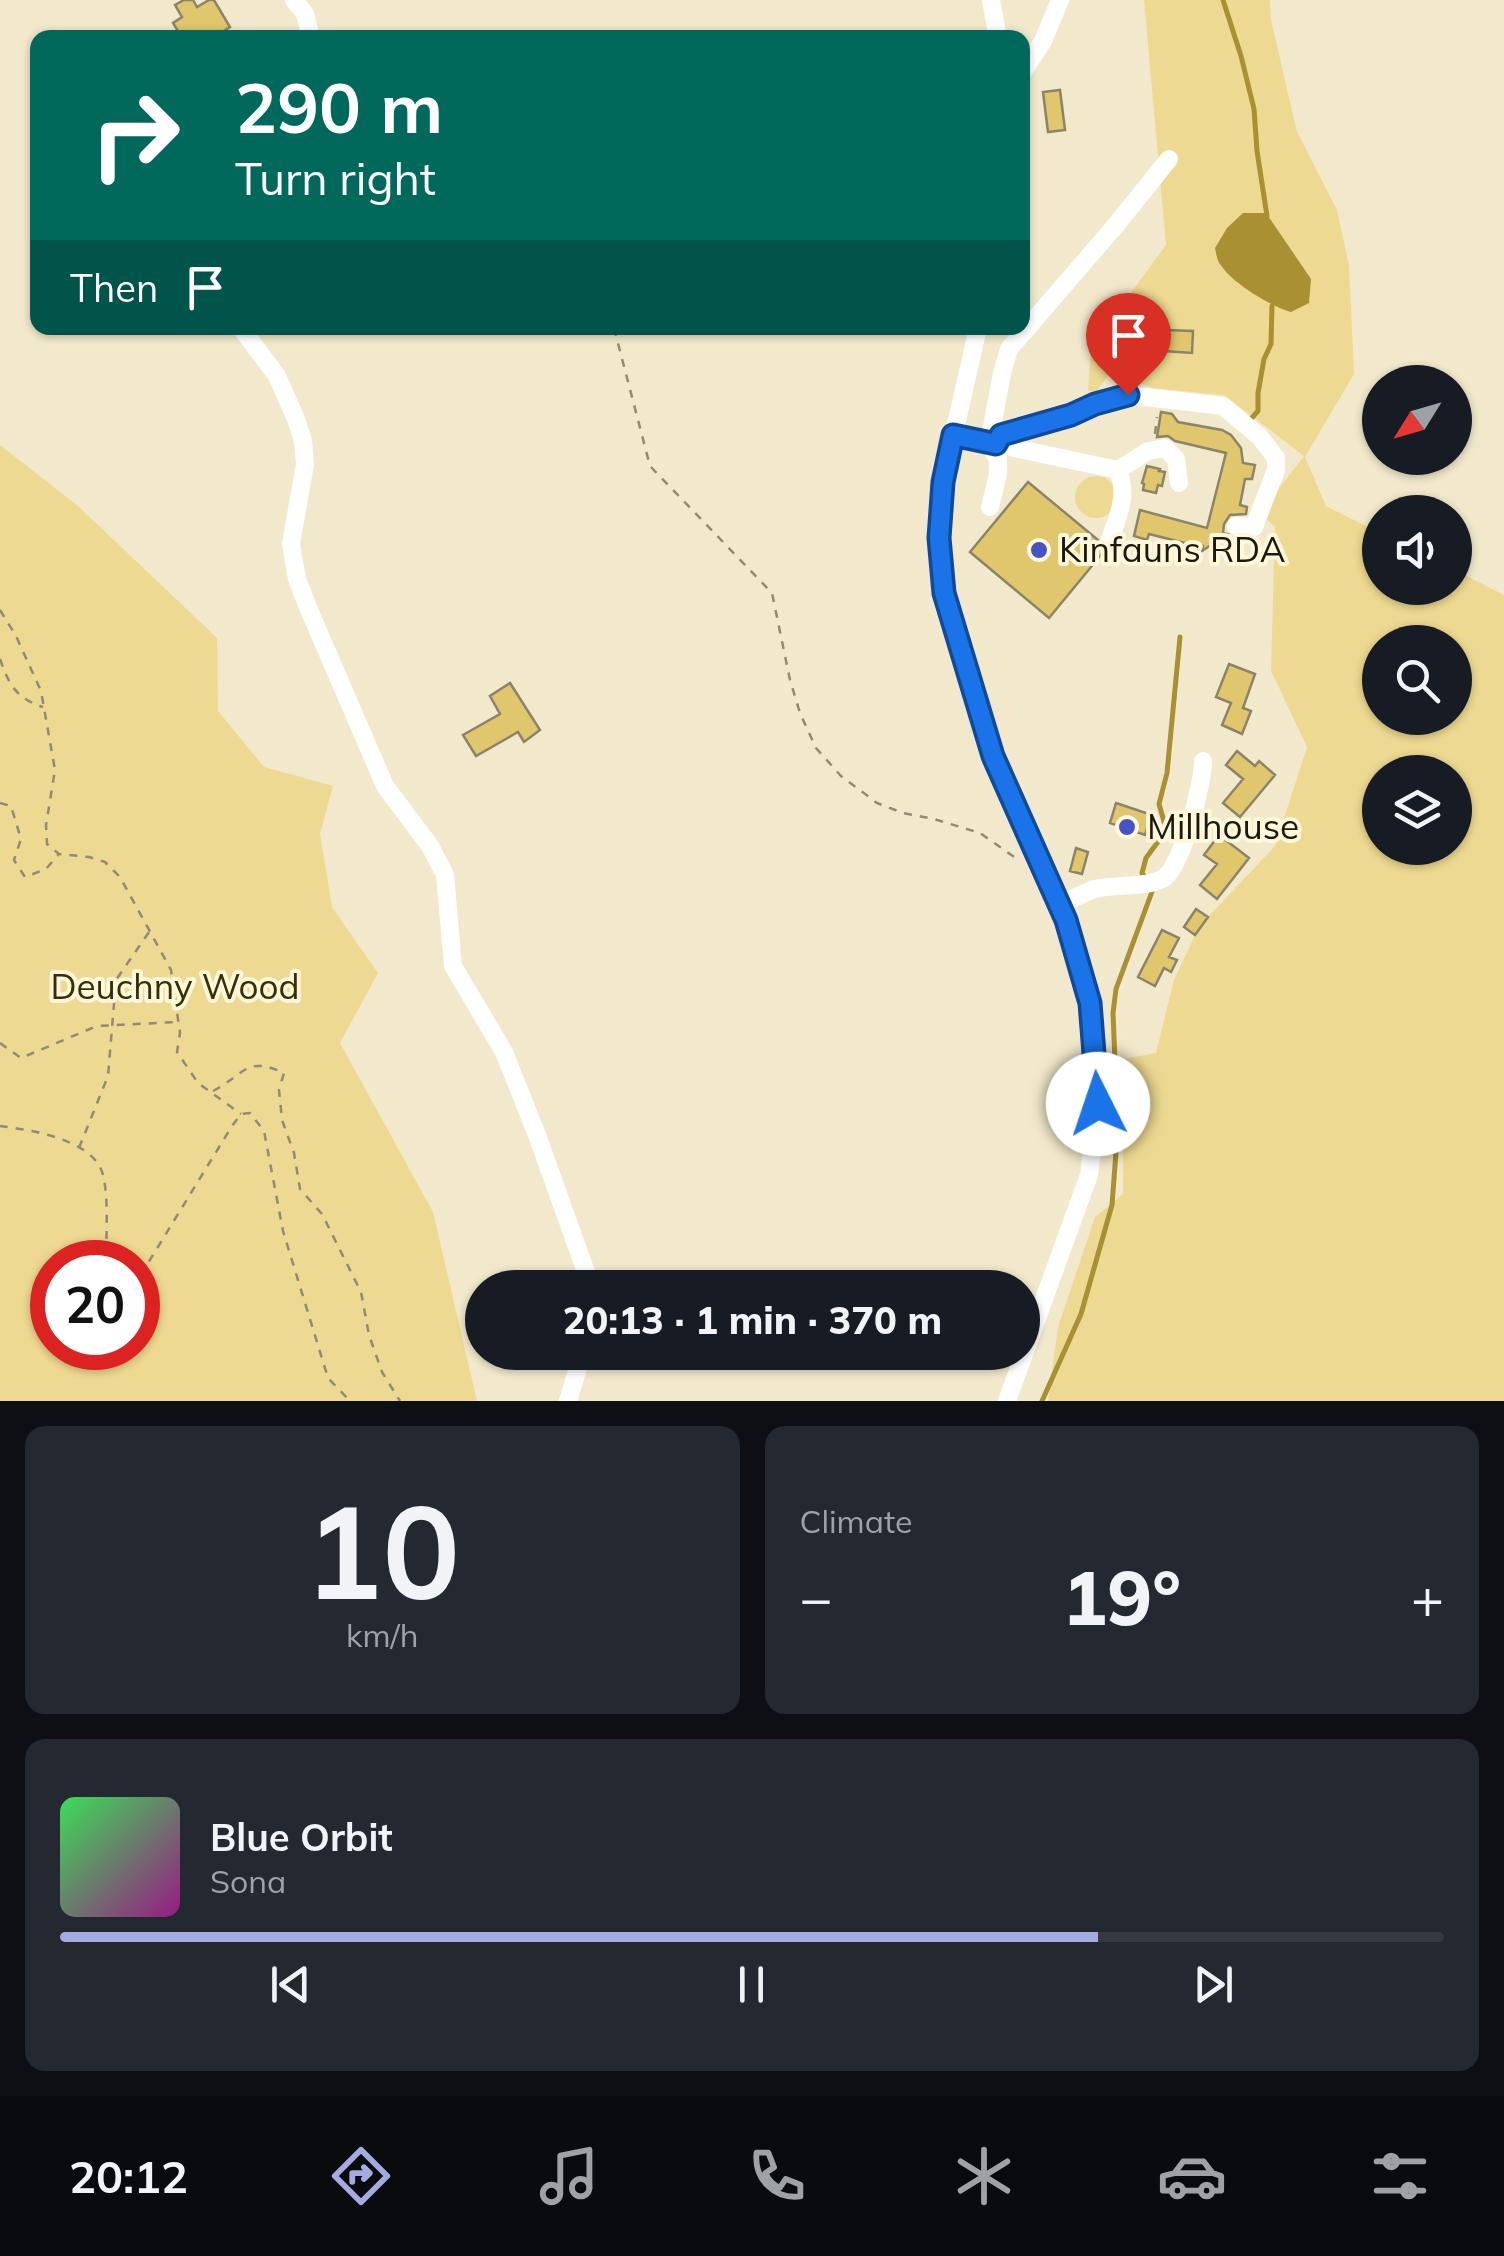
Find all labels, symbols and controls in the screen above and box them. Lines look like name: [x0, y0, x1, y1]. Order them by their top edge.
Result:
text: 290 m: [235, 63, 443, 151]
icon: right: [70, 70, 200, 200]
text: Turn right: [235, 150, 436, 206]
icon: arrive: [178, 260, 233, 315]
text: Then: [70, 264, 158, 312]
pin: [1086, 293, 1171, 396]
icon: arrive: [1101, 308, 1156, 363]
north arrow: [1362, 365, 1472, 475]
map controls: [1362, 365, 1472, 865]
button: sound: [1362, 495, 1472, 605]
place label: Kinfauns RDA: [1059, 527, 1286, 571]
marker: Kinfauns RDA: [1028, 539, 1050, 561]
button: search: [1362, 625, 1472, 735]
button: layers: [1362, 755, 1472, 865]
place label: Millhouse: [1147, 804, 1299, 848]
marker: Millhouse: [1116, 816, 1138, 838]
park label: Deuchny Wood: [50, 964, 300, 1008]
position arrow: [1046, 1052, 1150, 1156]
speed limit sign: 20: [30, 1240, 160, 1370]
text: 20:13 · 1 min · 370 m: [563, 1296, 942, 1344]
text: 10: [304, 1468, 460, 1632]
text: Climate: [800, 1501, 912, 1541]
text: 19°: [1062, 1550, 1181, 1644]
text: −: [800, 1563, 833, 1632]
text: +: [1411, 1563, 1444, 1632]
text: km/h: [346, 1615, 418, 1655]
text: Blue Orbit: [210, 1813, 393, 1861]
text: Sona: [210, 1861, 286, 1901]
icon: previous: [263, 1957, 318, 2012]
icon: pause: [724, 1957, 779, 2012]
icon: next: [1186, 1957, 1241, 2012]
icon: directions: [326, 2141, 396, 2211]
icon: music: [534, 2141, 604, 2211]
icon: phone: [742, 2141, 812, 2211]
icon: climate: [949, 2141, 1019, 2211]
icon: car: [1157, 2141, 1227, 2211]
icon: filters: [1365, 2141, 1435, 2211]
text: 20:12: [69, 2148, 188, 2204]

